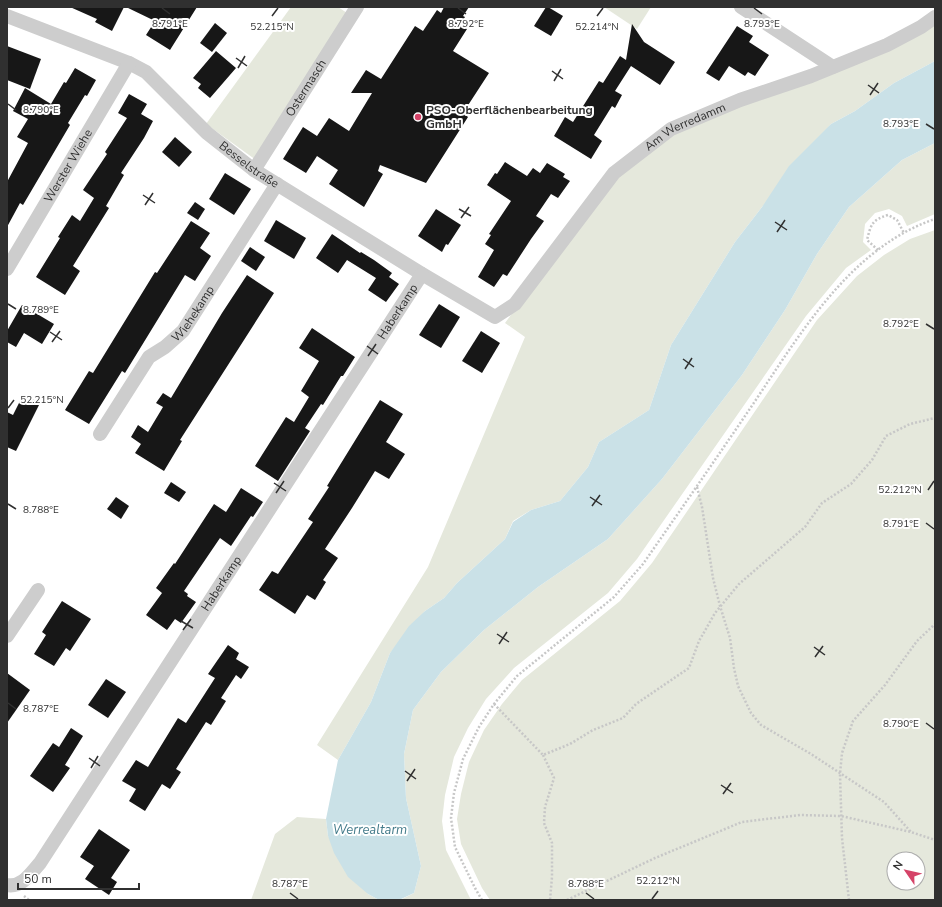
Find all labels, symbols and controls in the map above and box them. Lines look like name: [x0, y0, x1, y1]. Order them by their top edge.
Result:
text: 8.791°E: [152, 17, 188, 31]
text: 8.792°E: [448, 17, 484, 31]
text: 8.793°E: [744, 17, 780, 31]
text: 52.215°N: [250, 20, 294, 34]
text: 52.214°N: [575, 20, 619, 34]
street label: Ostermasch: [282, 56, 330, 120]
street label: Am Werredamm: [641, 99, 728, 155]
place label: PSO-Oberflächenbearbeitung GmbH: [426, 102, 593, 132]
text: 8.790°E: [23, 103, 59, 117]
marker: PSO-Oberflächenbearbeitung GmbH: [413, 112, 423, 122]
text: 8.793°E: [883, 117, 919, 131]
street label: Werster Wiehe: [40, 126, 96, 205]
street label: Besselstraße: [216, 138, 282, 192]
street label: Haberkamp: [374, 281, 421, 342]
street label: Wiehekamp: [168, 283, 218, 346]
text: 8.789°E: [23, 303, 59, 317]
text: 8.792°E: [883, 317, 919, 331]
text: 52.215°N: [20, 393, 64, 407]
text: 52.212°N: [878, 483, 922, 497]
text: 8.788°E: [23, 503, 59, 517]
text: 8.791°E: [883, 517, 919, 531]
street label: Haberkamp: [198, 553, 245, 614]
text: 8.787°E: [23, 702, 59, 716]
text: 8.790°E: [883, 717, 919, 731]
water label: Werrealtarm: [333, 821, 407, 839]
north arrow: [886, 851, 926, 891]
text: N: [890, 858, 907, 873]
scale bar: [18, 865, 139, 891]
text: 50 m: [24, 871, 52, 887]
text: 52.212°N: [636, 874, 680, 888]
text: 8.787°E: [272, 877, 308, 891]
text: 8.788°E: [568, 877, 604, 891]

